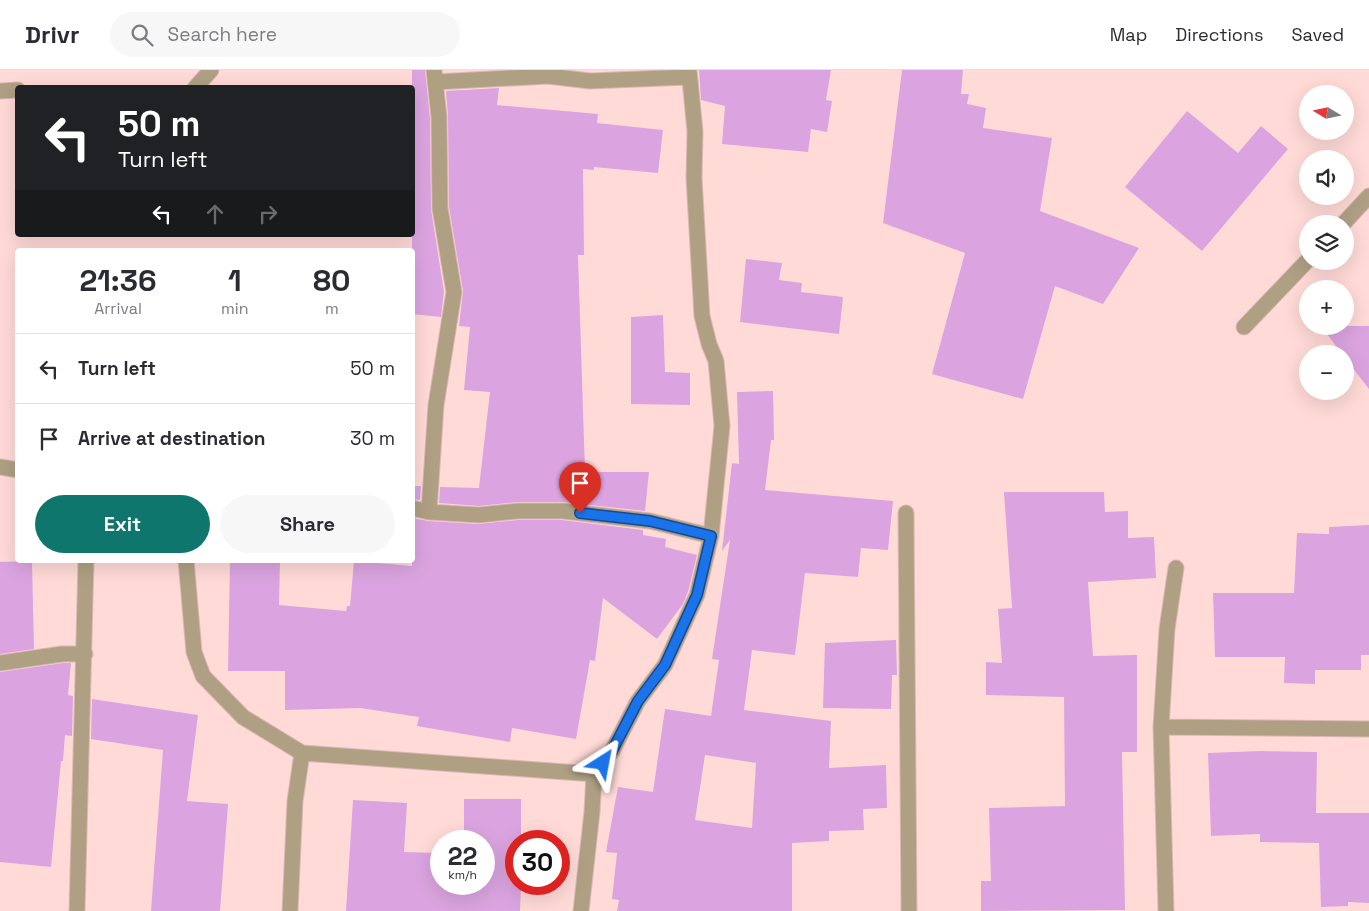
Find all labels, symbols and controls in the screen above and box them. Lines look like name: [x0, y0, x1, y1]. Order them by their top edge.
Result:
search box: [110, 12, 460, 57]
text: Drivr: [25, 19, 80, 50]
icon: search: [128, 21, 156, 49]
text: Search here: [168, 22, 277, 47]
text: Map: [1110, 23, 1147, 46]
text: Directions: [1175, 23, 1264, 46]
text: Saved: [1292, 23, 1344, 46]
north arrow: [1299, 85, 1354, 140]
map controls: [1299, 85, 1354, 400]
text: 50 m: [118, 102, 200, 146]
icon: left: [35, 105, 100, 170]
text: Turn left: [118, 145, 208, 173]
button: sound: [1299, 150, 1354, 205]
icon: left: [148, 200, 176, 228]
icon: ahead: [201, 200, 229, 228]
icon: right: [254, 200, 282, 228]
button: layers: [1299, 215, 1354, 270]
text: 21:36: [79, 261, 157, 300]
text: 1: [228, 261, 242, 300]
text: 80: [313, 261, 351, 300]
button: +: [1299, 280, 1354, 335]
text: Arrival: [94, 298, 142, 319]
text: min: [221, 298, 249, 319]
text: m: [325, 298, 339, 319]
button: −: [1299, 345, 1354, 400]
icon: left: [35, 355, 63, 383]
text: Turn left: [78, 356, 156, 381]
text: 50 m: [350, 356, 395, 381]
icon: arrive: [35, 425, 63, 453]
text: Arrive at destination: [78, 426, 266, 451]
text: 30 m: [350, 426, 395, 451]
pin: [559, 462, 601, 513]
icon: arrive: [566, 469, 594, 497]
button: Exit: [35, 495, 210, 553]
button: Share: [220, 495, 395, 553]
position arrow: [576, 736, 628, 788]
speed limit sign: 30: [505, 830, 570, 895]
text: 22: [448, 840, 477, 872]
text: km/h: [448, 867, 477, 883]

